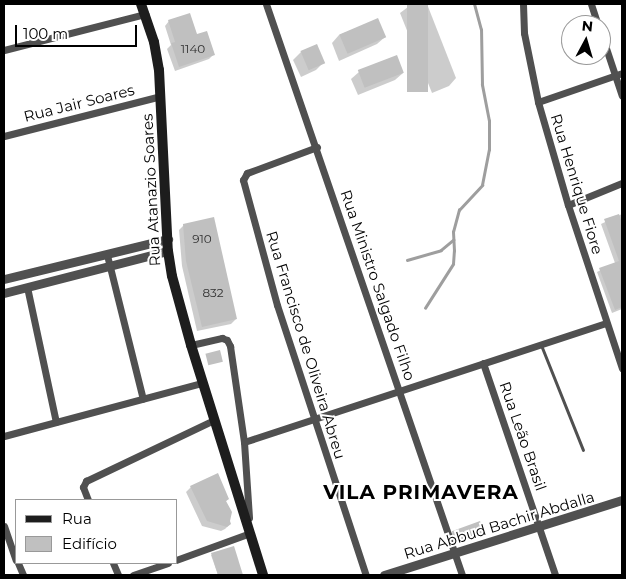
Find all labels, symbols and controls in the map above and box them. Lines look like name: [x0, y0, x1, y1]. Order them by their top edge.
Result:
scale bar: [18, 15, 140, 47]
north arrow: [561, 15, 611, 65]
text: N: [581, 17, 594, 36]
text: 100 m: [23, 24, 68, 43]
house number: 1140: [181, 42, 205, 56]
street label: Rua Jair Soares: [22, 81, 136, 125]
street label: Rua Henrique Fiore: [547, 112, 607, 256]
street label: Rua Atanazio Soares: [138, 113, 164, 267]
street label: Rua Ministro Salgado Filho: [337, 187, 419, 383]
street label: Rua Francisco de Oliveira Abreu: [263, 229, 349, 461]
house number: 910: [192, 232, 212, 246]
house number: 832: [202, 286, 224, 300]
street label: Rua Leão Brasil: [496, 379, 550, 493]
district label: VILA PRIMAVERA: [321, 480, 521, 504]
street label: Rua Abbud Bachir Abdalla: [401, 487, 597, 563]
legend: [15, 499, 178, 564]
text: Rua: [62, 509, 92, 528]
text: Edifício: [62, 534, 117, 553]

